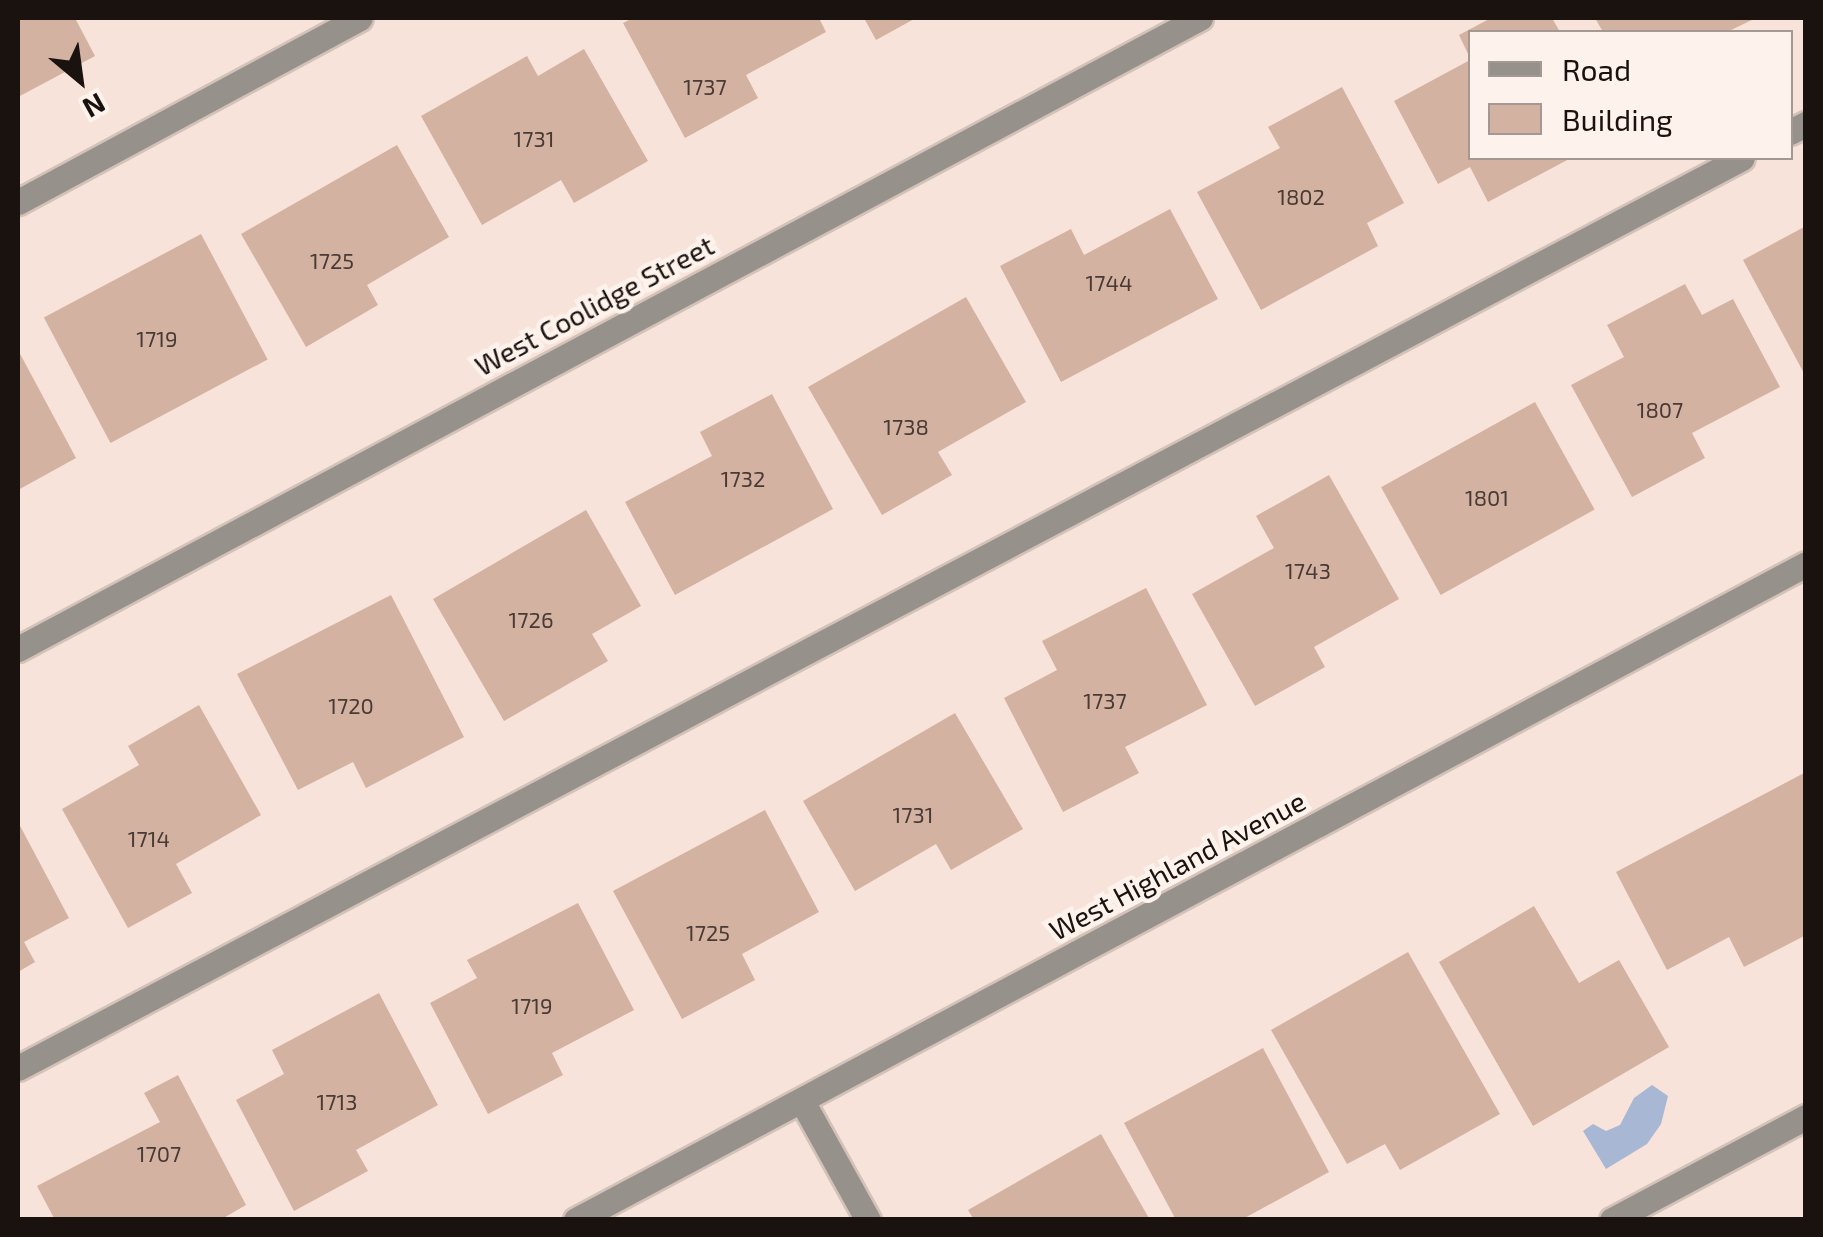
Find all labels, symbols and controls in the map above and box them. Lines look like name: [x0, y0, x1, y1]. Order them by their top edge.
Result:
north arrow: [30, 30, 130, 130]
legend: [1468, 30, 1793, 160]
text: Road: [1562, 51, 1631, 87]
house number: 1737: [683, 74, 727, 100]
text: N: [77, 86, 112, 126]
text: Building: [1562, 101, 1673, 137]
house number: 1731: [513, 126, 555, 152]
house number: 1802: [1277, 184, 1325, 210]
street label: West Coolidge Street: [469, 228, 719, 382]
house number: 1725: [310, 248, 354, 274]
house number: 1744: [1085, 270, 1133, 296]
house number: 1719: [136, 326, 178, 352]
house number: 1807: [1637, 397, 1683, 423]
house number: 1738: [883, 414, 929, 440]
house number: 1732: [721, 466, 765, 492]
house number: 1801: [1465, 485, 1509, 511]
house number: 1743: [1285, 558, 1331, 584]
house number: 1726: [509, 607, 553, 633]
house number: 1737: [1083, 688, 1127, 714]
house number: 1720: [328, 693, 374, 719]
street label: West Highland Avenue: [1043, 783, 1311, 947]
house number: 1731: [892, 802, 934, 828]
house number: 1714: [128, 826, 170, 852]
house number: 1725: [686, 920, 730, 946]
house number: 1719: [511, 993, 553, 1019]
house number: 1713: [316, 1089, 358, 1115]
house number: 1707: [137, 1141, 181, 1167]

